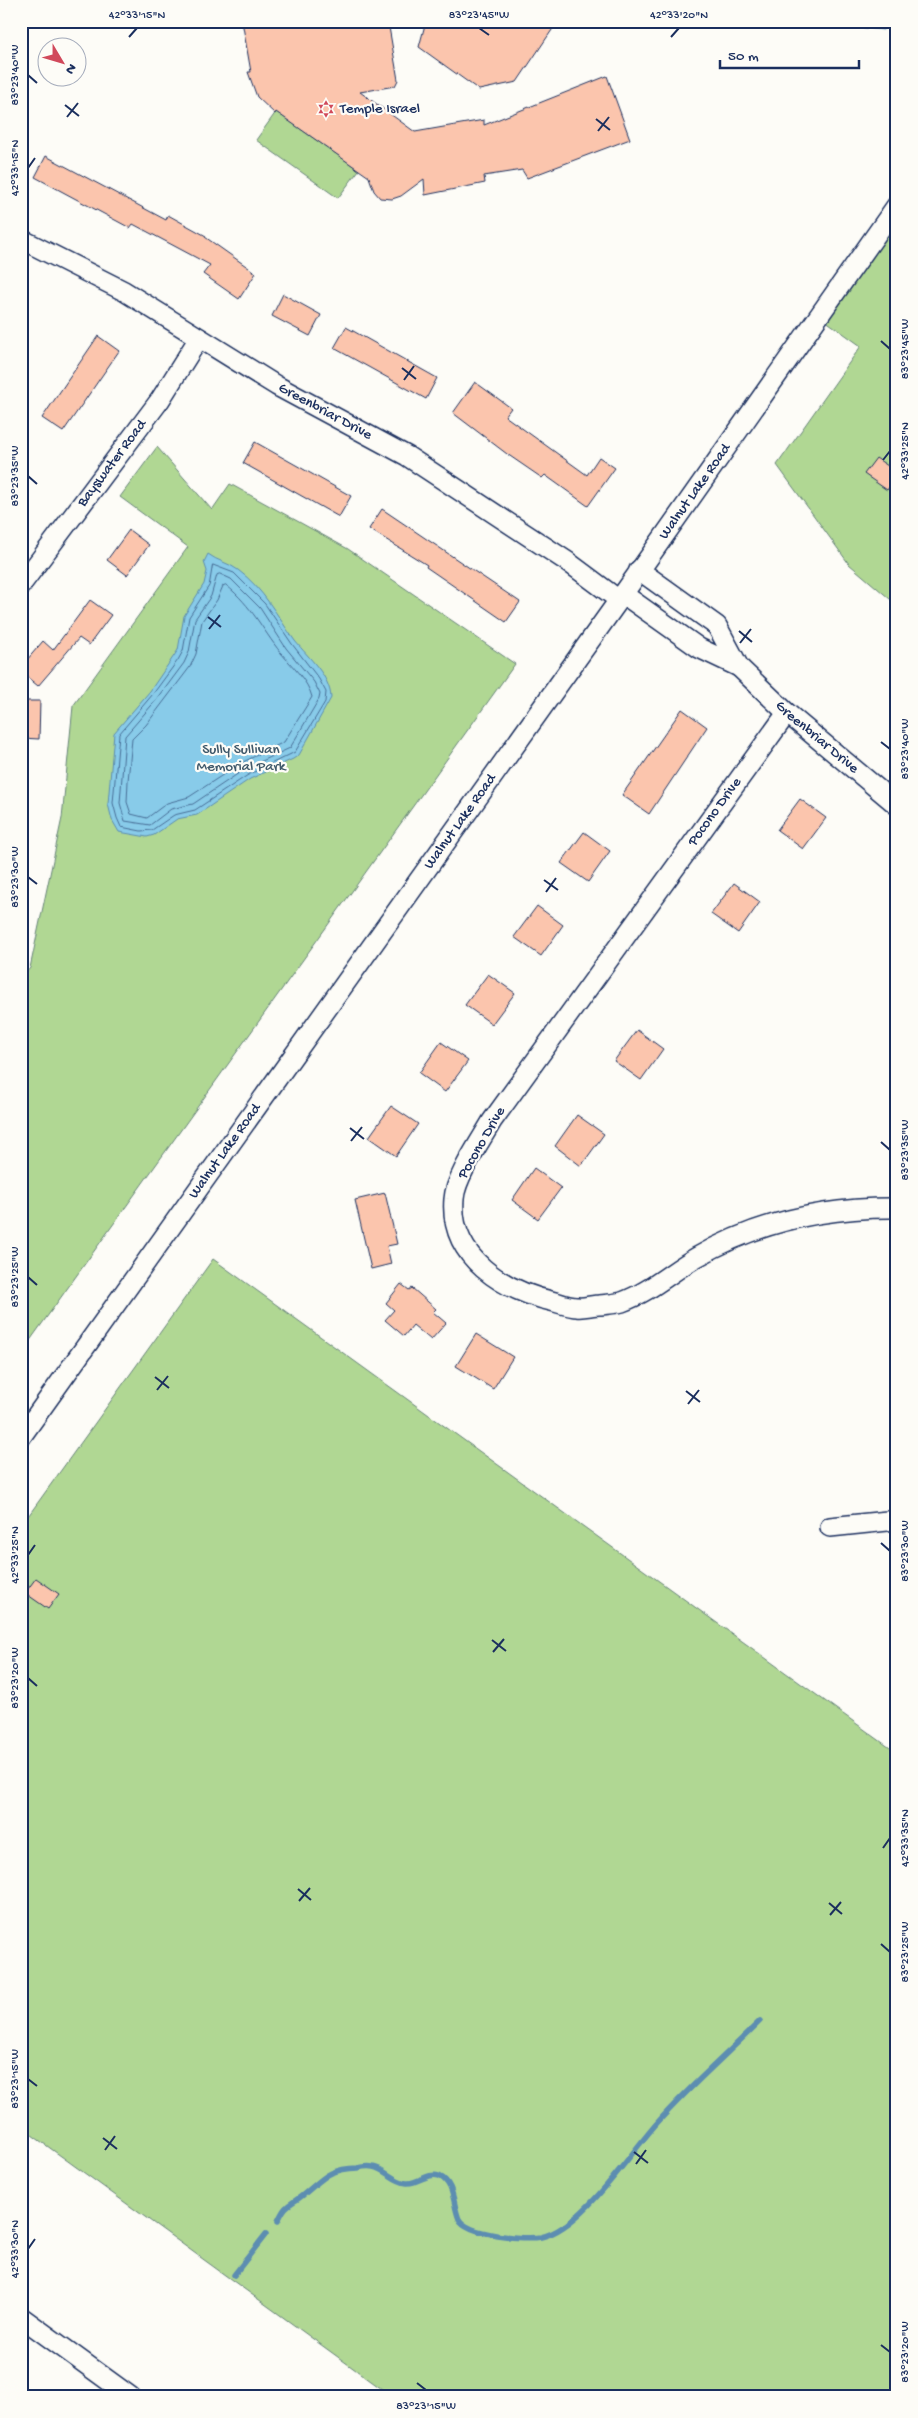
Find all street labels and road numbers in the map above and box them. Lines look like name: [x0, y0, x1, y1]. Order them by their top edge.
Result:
street label: Greenbriar Drive: [275, 379, 375, 445]
street label: Bayswater Road: [73, 415, 152, 511]
street label: Walnut Lake Road: [655, 439, 736, 543]
street label: Greenbriar Drive: [771, 697, 862, 778]
street label: Walnut Lake Road: [420, 770, 501, 873]
street label: Pocono Drive: [684, 774, 746, 851]
street label: Walnut Lake Road: [185, 1099, 266, 1203]
street label: Pocono Drive: [454, 1104, 510, 1183]

